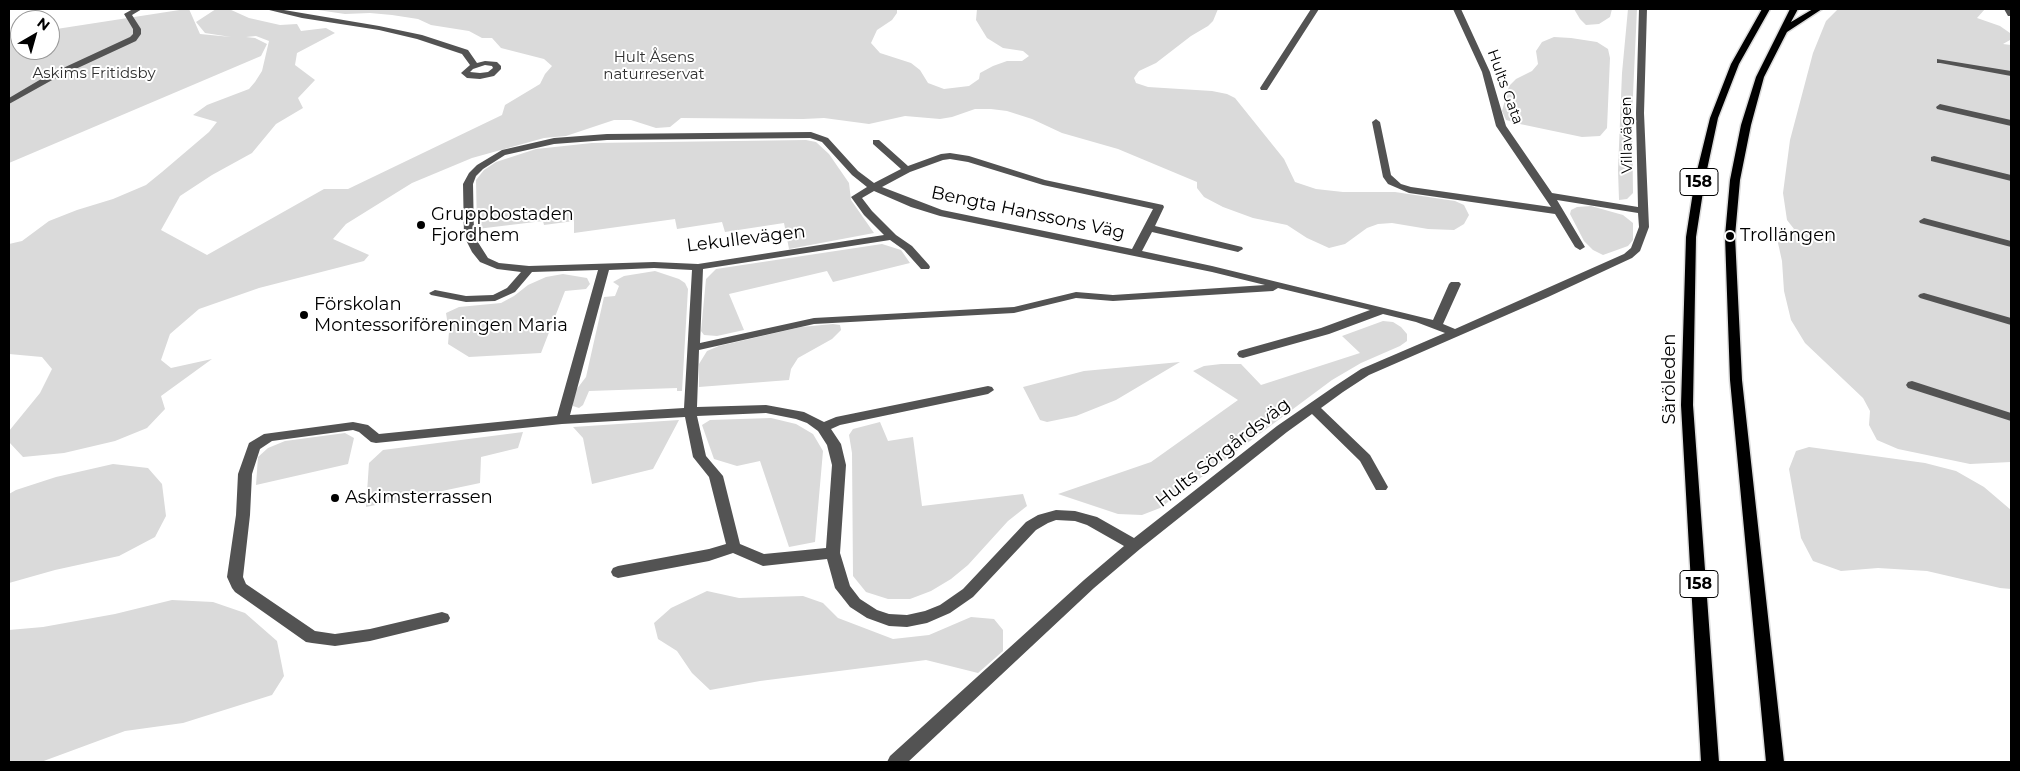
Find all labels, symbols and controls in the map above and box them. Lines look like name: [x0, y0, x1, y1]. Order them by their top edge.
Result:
north arrow: [10, 10, 60, 60]
text: N: [34, 13, 54, 35]
street label: Hults Gata: [1483, 47, 1527, 127]
park label: Hult Åsens naturreservat: [603, 49, 705, 84]
park label: Askims Fritidsby: [32, 65, 156, 83]
street label: Villavägen: [1617, 96, 1637, 174]
road number: 158: [1680, 168, 1718, 196]
street label: Bengta Hanssons Väg: [929, 182, 1127, 244]
place label: Gruppbostaden Fjordhem: [431, 204, 574, 246]
marker: Gruppbostaden Fjordhem: [415, 219, 427, 231]
street label: Lekullevägen: [685, 221, 807, 257]
place label: Trollängen: [1740, 225, 1836, 247]
marker: Trollängen: [1724, 230, 1736, 242]
place label: Förskolan Montessoriföreningen Maria: [314, 294, 568, 336]
marker: Förskolan Montessoriföreningen Maria: [298, 309, 310, 321]
street label: Säröleden: [1659, 334, 1681, 424]
street label: Hults Sörgårdsväg: [1151, 394, 1295, 512]
place label: Askimsterrassen: [345, 487, 493, 509]
marker: Askimsterrassen: [329, 492, 341, 504]
road number: 158: [1680, 570, 1718, 598]

